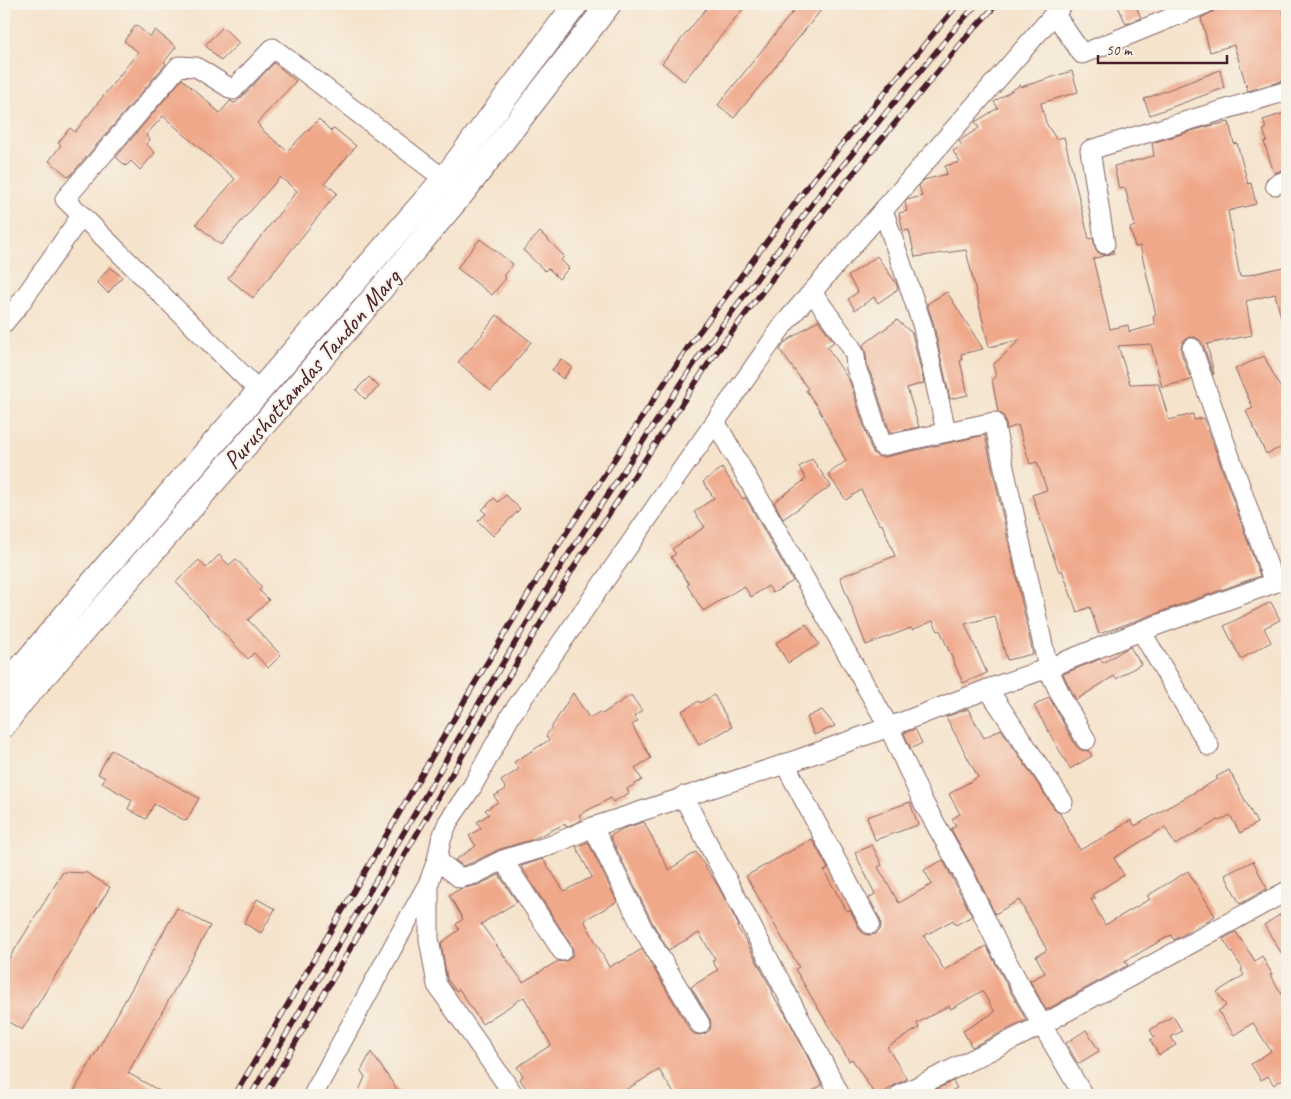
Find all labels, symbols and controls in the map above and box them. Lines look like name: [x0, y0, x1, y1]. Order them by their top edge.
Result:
scale bar: [1098, 32, 1227, 64]
text: 50 m: [1106, 41, 1133, 60]
street label: Purushottamdas Tandon Marg: [216, 261, 409, 476]

